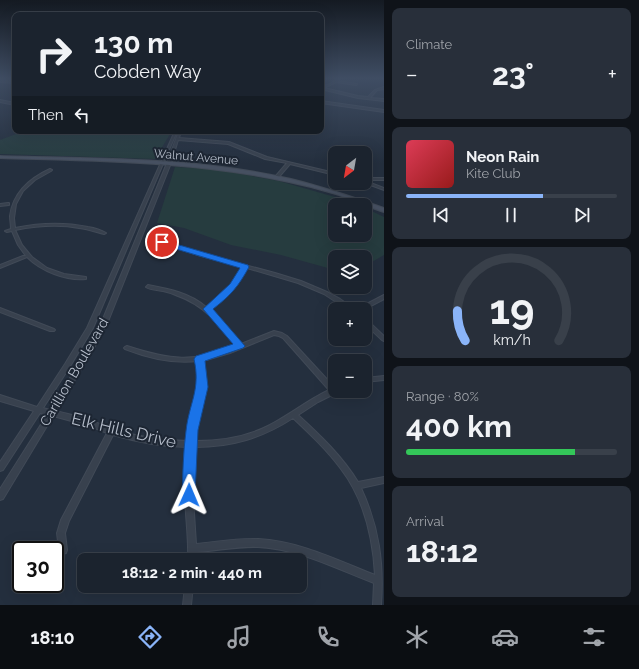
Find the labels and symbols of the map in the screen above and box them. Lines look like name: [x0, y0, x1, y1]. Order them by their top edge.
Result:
street label: Walnut Avenue: [153, 146, 239, 168]
north arrow: [328, 146, 372, 190]
pin: [145, 225, 179, 259]
street label: Carillion Boulevard: [37, 315, 111, 429]
street label: Elk Hills Drive: [70, 408, 178, 452]
position arrow: [168, 474, 210, 516]
speed limit sign: 30: [12, 541, 64, 593]

